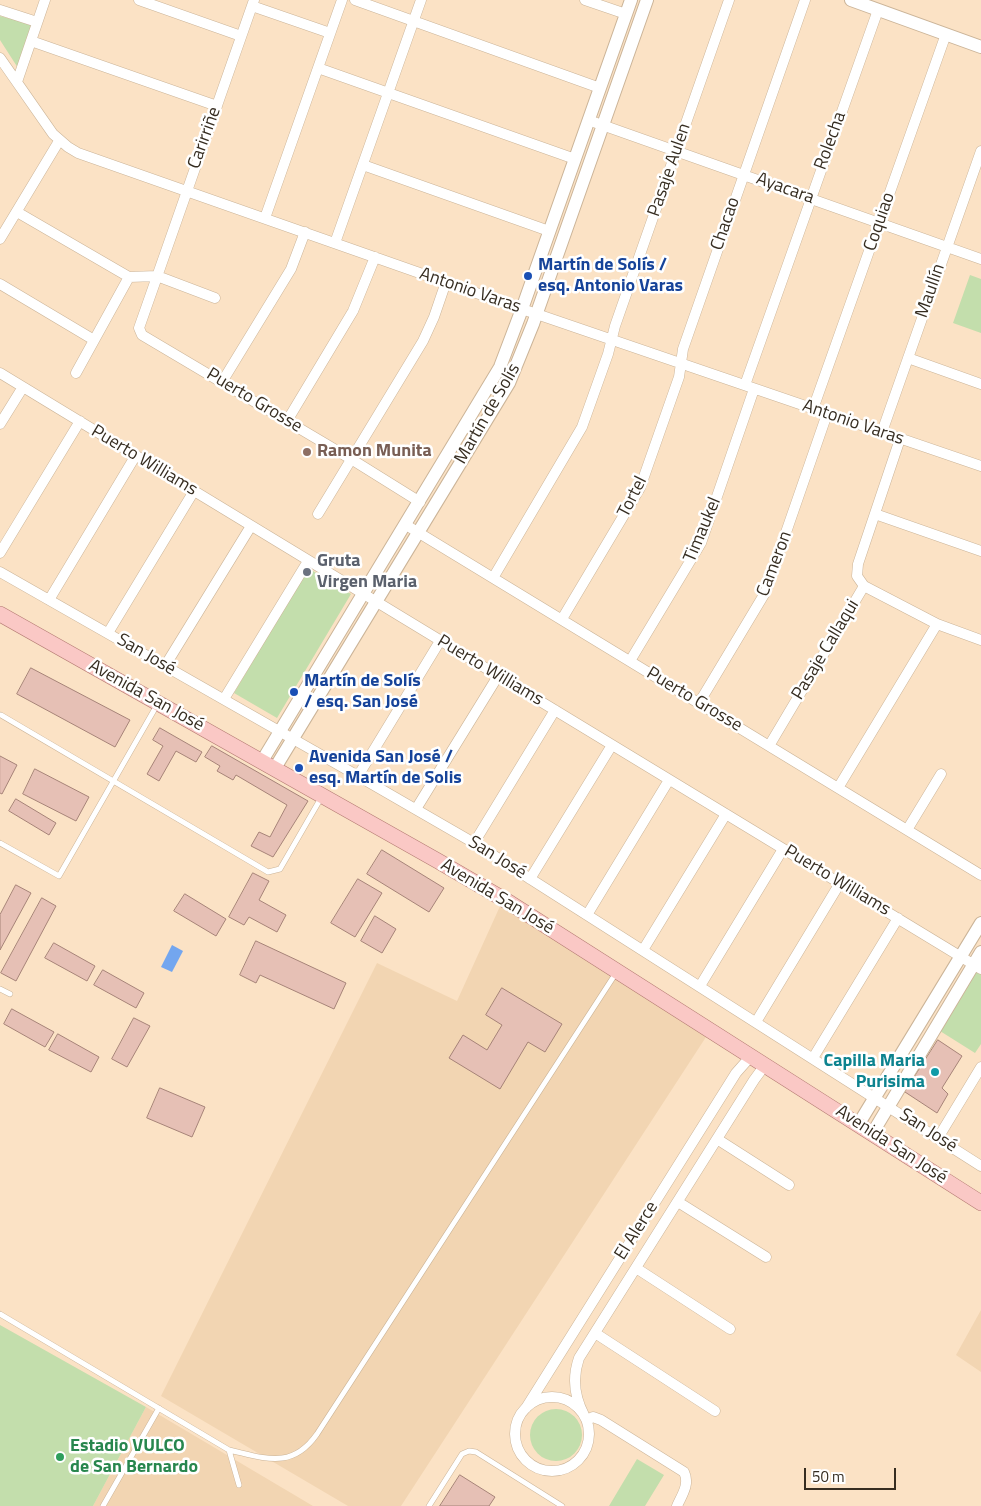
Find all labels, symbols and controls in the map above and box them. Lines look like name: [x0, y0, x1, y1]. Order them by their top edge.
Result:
street label: Carirriñe: [184, 104, 226, 172]
street label: Rolecha: [811, 109, 851, 173]
street label: Pasaje Aulen: [644, 121, 696, 219]
street label: Ayacara: [753, 169, 817, 209]
street label: Coquiao: [860, 190, 900, 254]
street label: Chacao: [707, 195, 745, 253]
place label: Martín de Solís / esq. Antonio Varas: [538, 255, 683, 298]
street label: Maullín: [912, 261, 950, 321]
street label: Antonio Varas: [416, 264, 524, 318]
marker: Martín de Solís / esq. Antonio Varas: [522, 270, 534, 282]
street label: Martín de Solís: [451, 360, 525, 468]
street label: Puerto Grosse: [202, 364, 306, 438]
street label: Antonio Varas: [799, 396, 907, 450]
street label: Puerto Williams: [87, 421, 201, 501]
place label: Ramon Munita: [317, 441, 432, 463]
marker: Ramon Munita: [301, 446, 313, 458]
street label: Tortel: [614, 473, 652, 521]
street label: Timaukel: [680, 494, 726, 566]
street label: Cameron: [753, 528, 797, 600]
place label: Gruta Virgen Maria: [317, 551, 417, 594]
marker: Gruta Virgen Maria: [301, 566, 313, 578]
street label: Pasaje Callaqui: [788, 596, 864, 704]
street label: San José: [113, 630, 179, 680]
street label: Puerto Williams: [433, 631, 547, 711]
street label: Avenida San José: [85, 655, 207, 737]
street label: Puerto Grosse: [642, 663, 746, 737]
place label: Martín de Solís / esq. San José: [304, 671, 421, 714]
marker: Martín de Solís / esq. San José: [288, 686, 300, 698]
place label: Avenida San José / esq. Martín de Solis: [309, 747, 462, 790]
marker: Avenida San José / esq. Martín de Solis: [293, 762, 305, 774]
street label: San José: [464, 832, 530, 884]
street label: Puerto Williams: [780, 841, 894, 921]
street label: Avenida San José: [436, 855, 558, 939]
place label: Capilla Maria Purisima: [824, 1051, 925, 1094]
marker: Capilla Maria Purisima: [929, 1066, 941, 1078]
street label: Avenida San José: [831, 1101, 951, 1189]
street label: San José: [895, 1104, 961, 1158]
street label: El Alerce: [611, 1198, 663, 1264]
place label: Estadio VULCO de San Bernardo: [70, 1436, 198, 1478]
marker: Estadio VULCO de San Bernardo: [54, 1451, 66, 1463]
scale bar: [806, 1458, 898, 1490]
text: 50 m: [812, 1465, 845, 1488]

